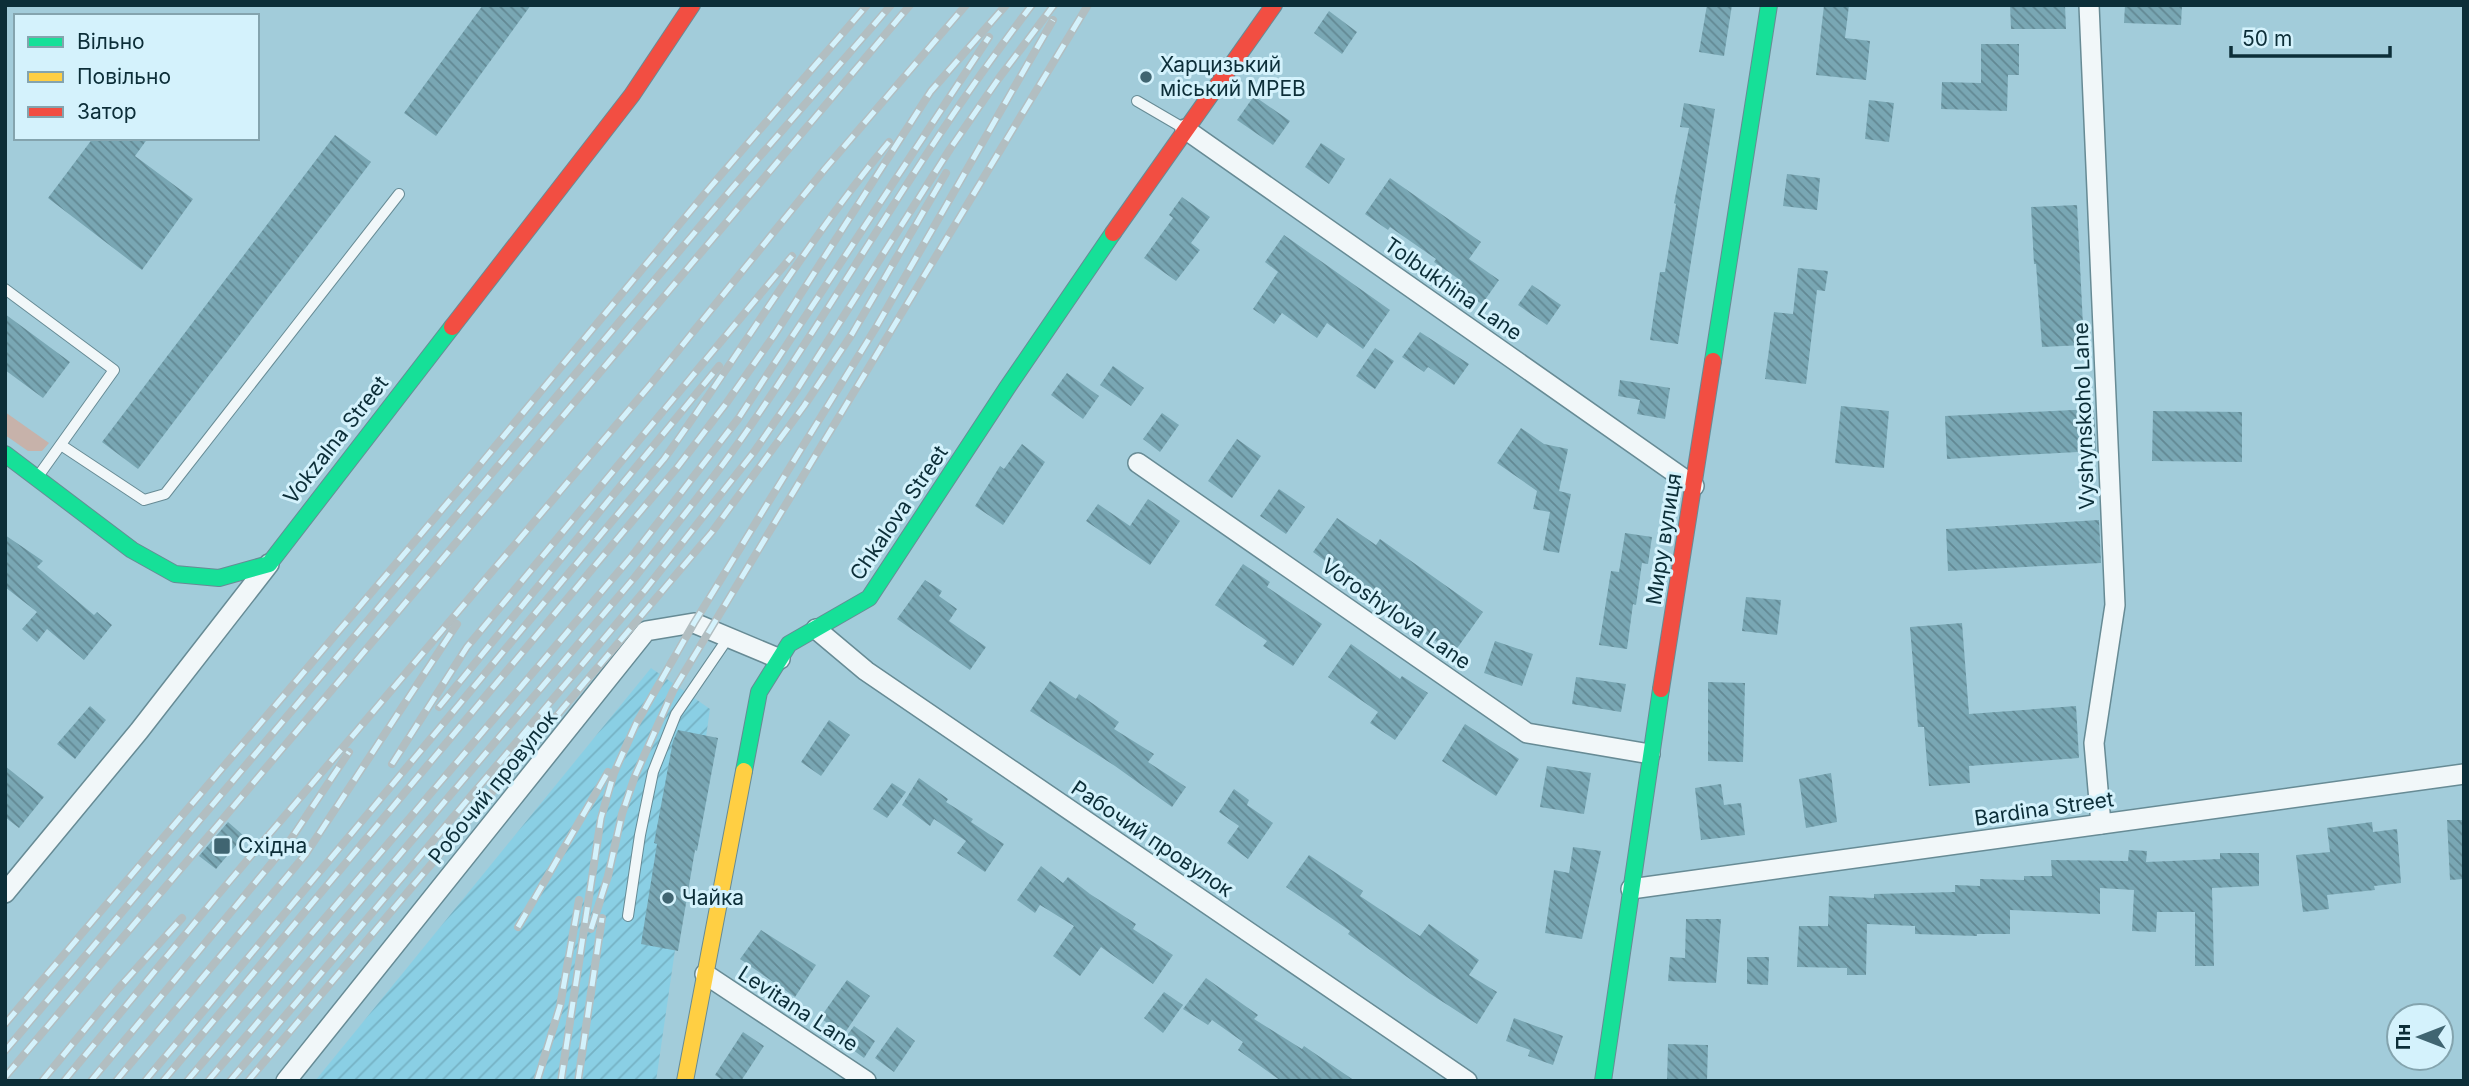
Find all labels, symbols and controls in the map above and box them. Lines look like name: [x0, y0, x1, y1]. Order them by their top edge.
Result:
legend: [14, 14, 259, 140]
scale bar: [2231, 14, 2390, 58]
text: 50 m: [2242, 26, 2292, 51]
text: Вільно: [77, 29, 145, 54]
place label: Харцизький міський МРЕВ: [1160, 52, 1306, 101]
text: Повільно: [77, 64, 171, 89]
marker: Харцизький міський МРЕВ: [1138, 69, 1154, 85]
text: Затор: [77, 99, 137, 124]
street label: Tolbukhina Lane: [1380, 232, 1527, 345]
street label: Vyshynskoho Lane: [2068, 322, 2099, 510]
street label: Vokzalna Street: [278, 371, 393, 509]
street label: Chkalova Street: [844, 441, 953, 585]
street label: Миру вулиця: [1641, 471, 1686, 607]
street label: Voroshylova Lane: [1317, 553, 1476, 674]
street label: Робочий провулок: [423, 704, 563, 869]
street label: Рабочий провулок: [1067, 775, 1238, 902]
street label: Bardina Street: [1973, 786, 2115, 831]
place label: Східна: [238, 833, 307, 858]
marker: Східна: [212, 836, 232, 856]
place label: Чайка: [682, 885, 744, 910]
marker: Чайка: [660, 890, 676, 906]
street label: Levitana Lane: [734, 961, 863, 1057]
north arrow: [2385, 1002, 2455, 1072]
text: Пн: [2392, 1024, 2415, 1050]

